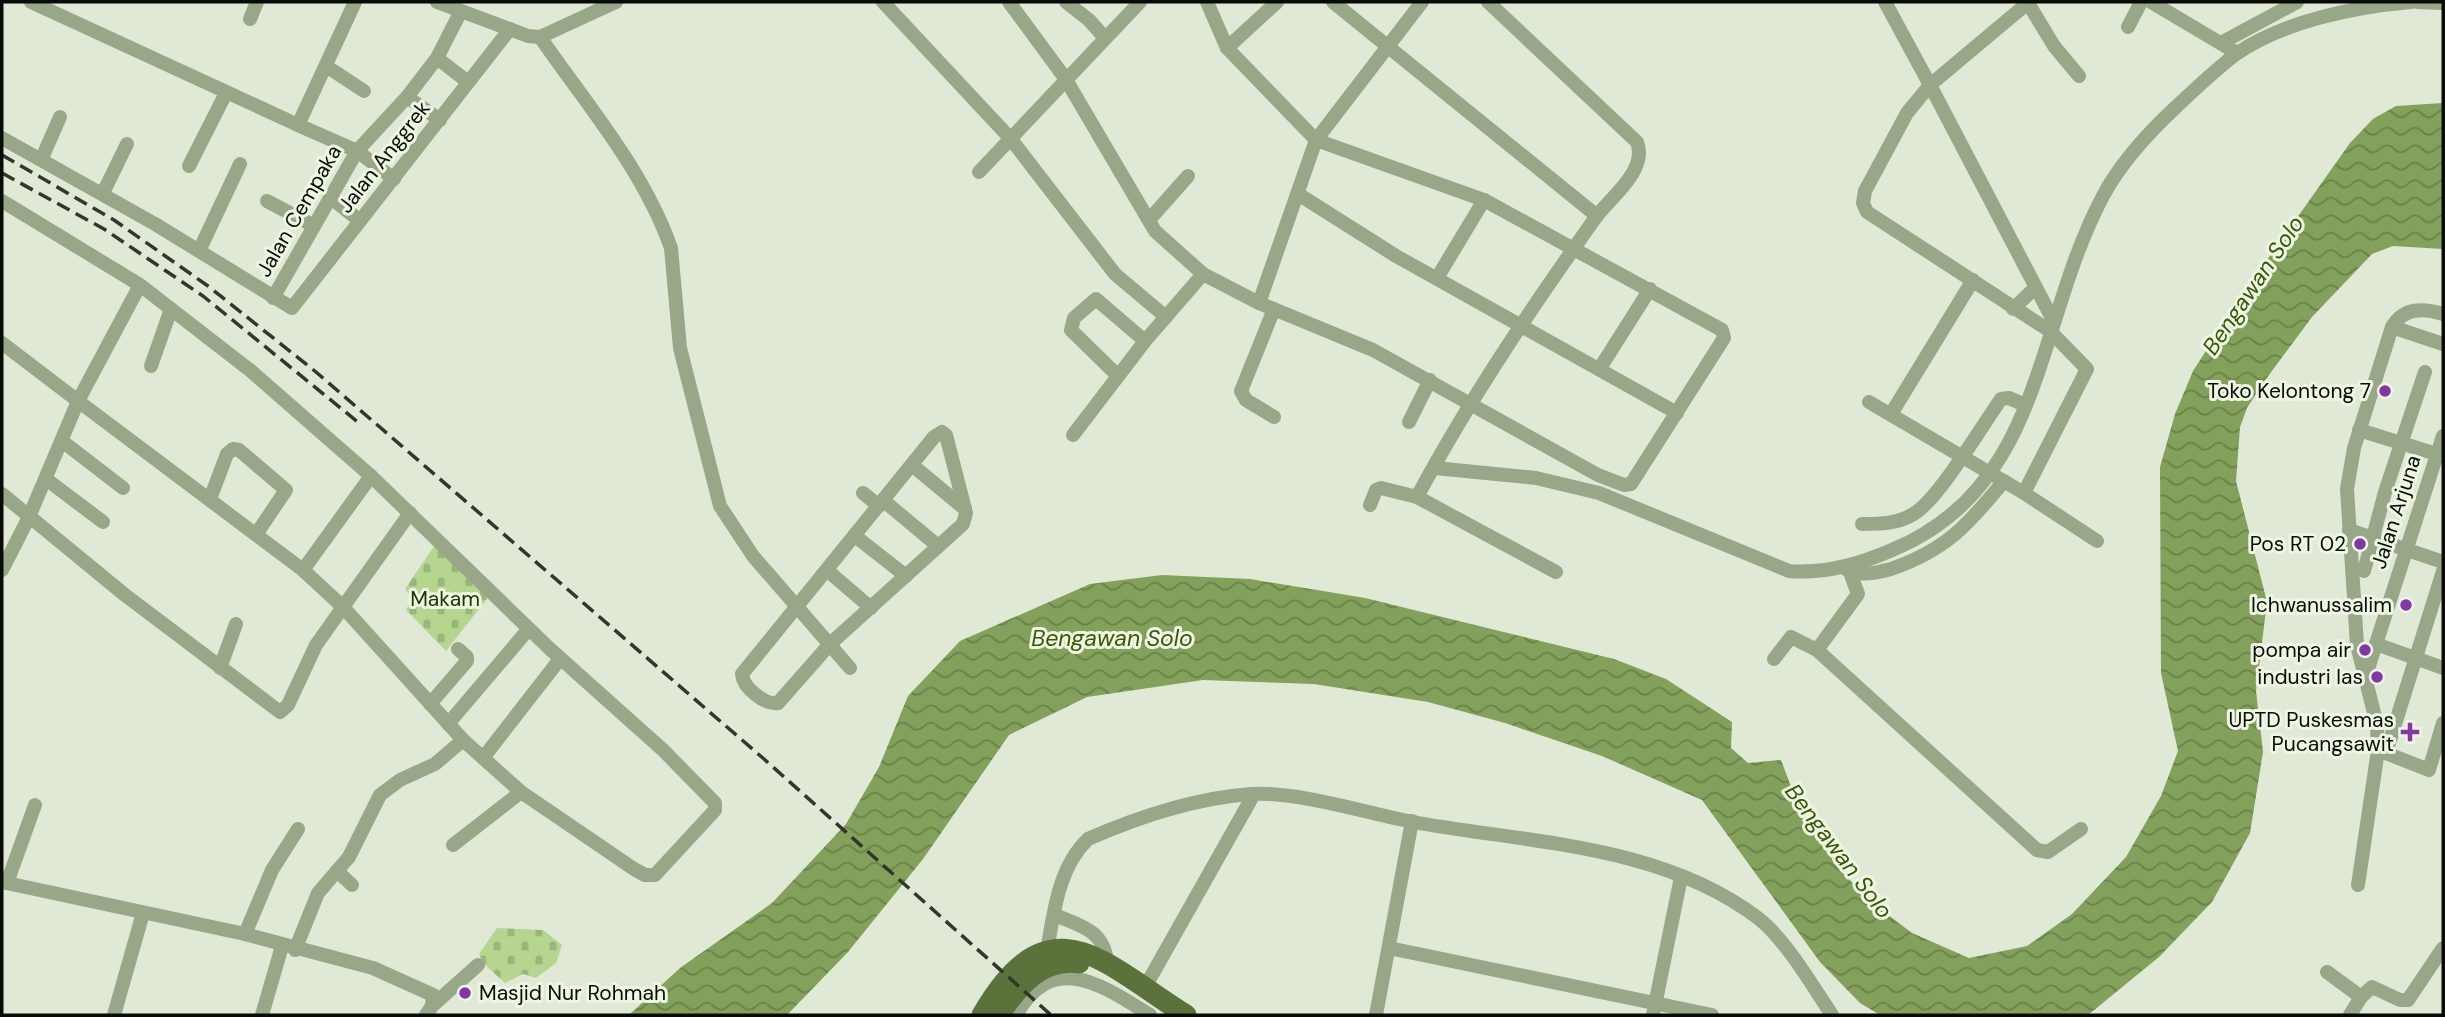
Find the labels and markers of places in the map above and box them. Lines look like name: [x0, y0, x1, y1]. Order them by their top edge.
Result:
place label: Toko Kelontong 7: [2207, 377, 2371, 405]
marker: Toko Kelontong 7: [2377, 383, 2393, 399]
place label: Pos RT 02: [2250, 530, 2346, 558]
marker: Pos RT 02: [2352, 536, 2368, 552]
place label: Ichwanussalim: [2251, 591, 2392, 619]
marker: Ichwanussalim: [2398, 597, 2414, 613]
place label: pompa air: [2252, 636, 2351, 664]
marker: pompa air: [2357, 642, 2373, 658]
place label: industri las: [2257, 663, 2363, 691]
marker: industri las: [2369, 669, 2385, 685]
place label: UPTD Puskesmas Pucangsawit: [2229, 706, 2394, 758]
marker: UPTD Puskesmas Pucangsawit: [2400, 722, 2420, 742]
place label: Masjid Nur Rohmah: [479, 979, 666, 1007]
marker: Masjid Nur Rohmah: [457, 985, 473, 1001]

